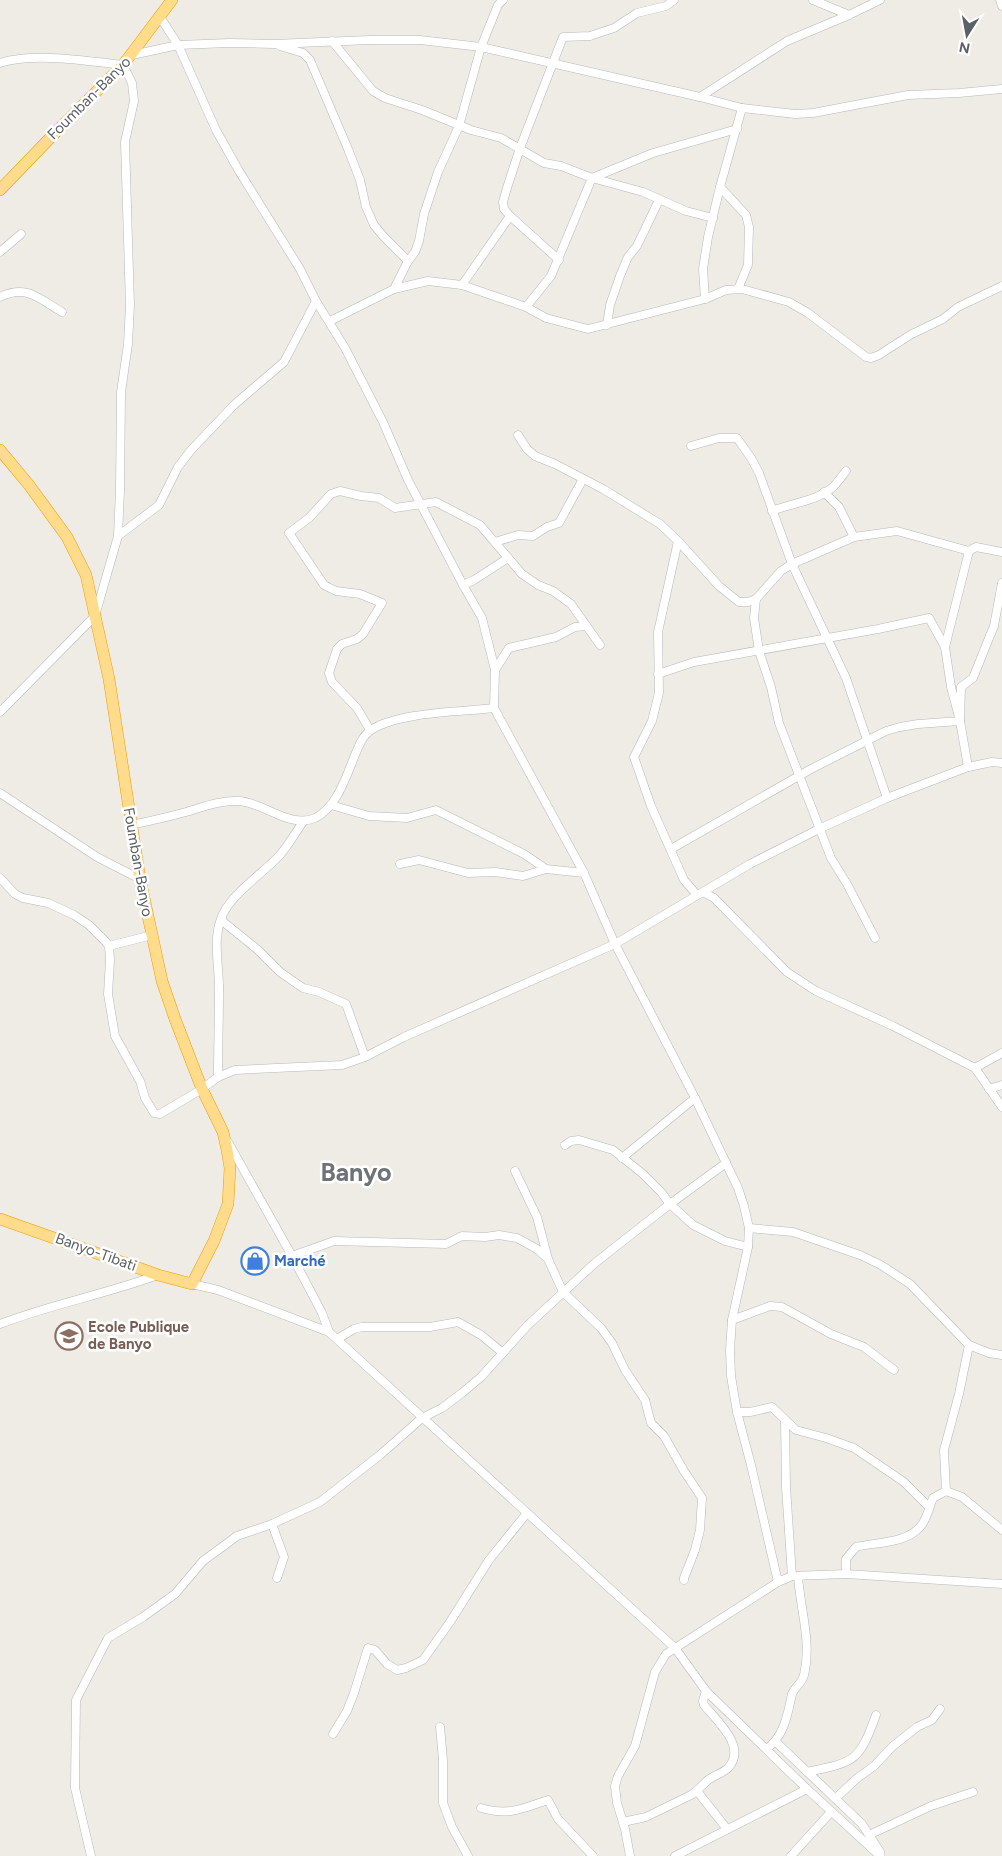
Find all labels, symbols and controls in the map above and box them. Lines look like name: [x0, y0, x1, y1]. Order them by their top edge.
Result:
north arrow: [942, 10, 992, 60]
text: N: [958, 38, 972, 57]
street label: Foumban-Banyo: [44, 52, 135, 143]
street label: Foumban-Banyo: [120, 806, 157, 918]
district label: Banyo: [320, 1157, 392, 1187]
street label: Banyo-Tibati: [53, 1229, 139, 1275]
shop icon: Marché: [240, 1246, 270, 1276]
place label: Marché: [274, 1252, 326, 1270]
place label: Ecole Publique de Banyo: [88, 1318, 190, 1353]
school or university icon: Ecole Publique de Banyo: [54, 1321, 84, 1351]

